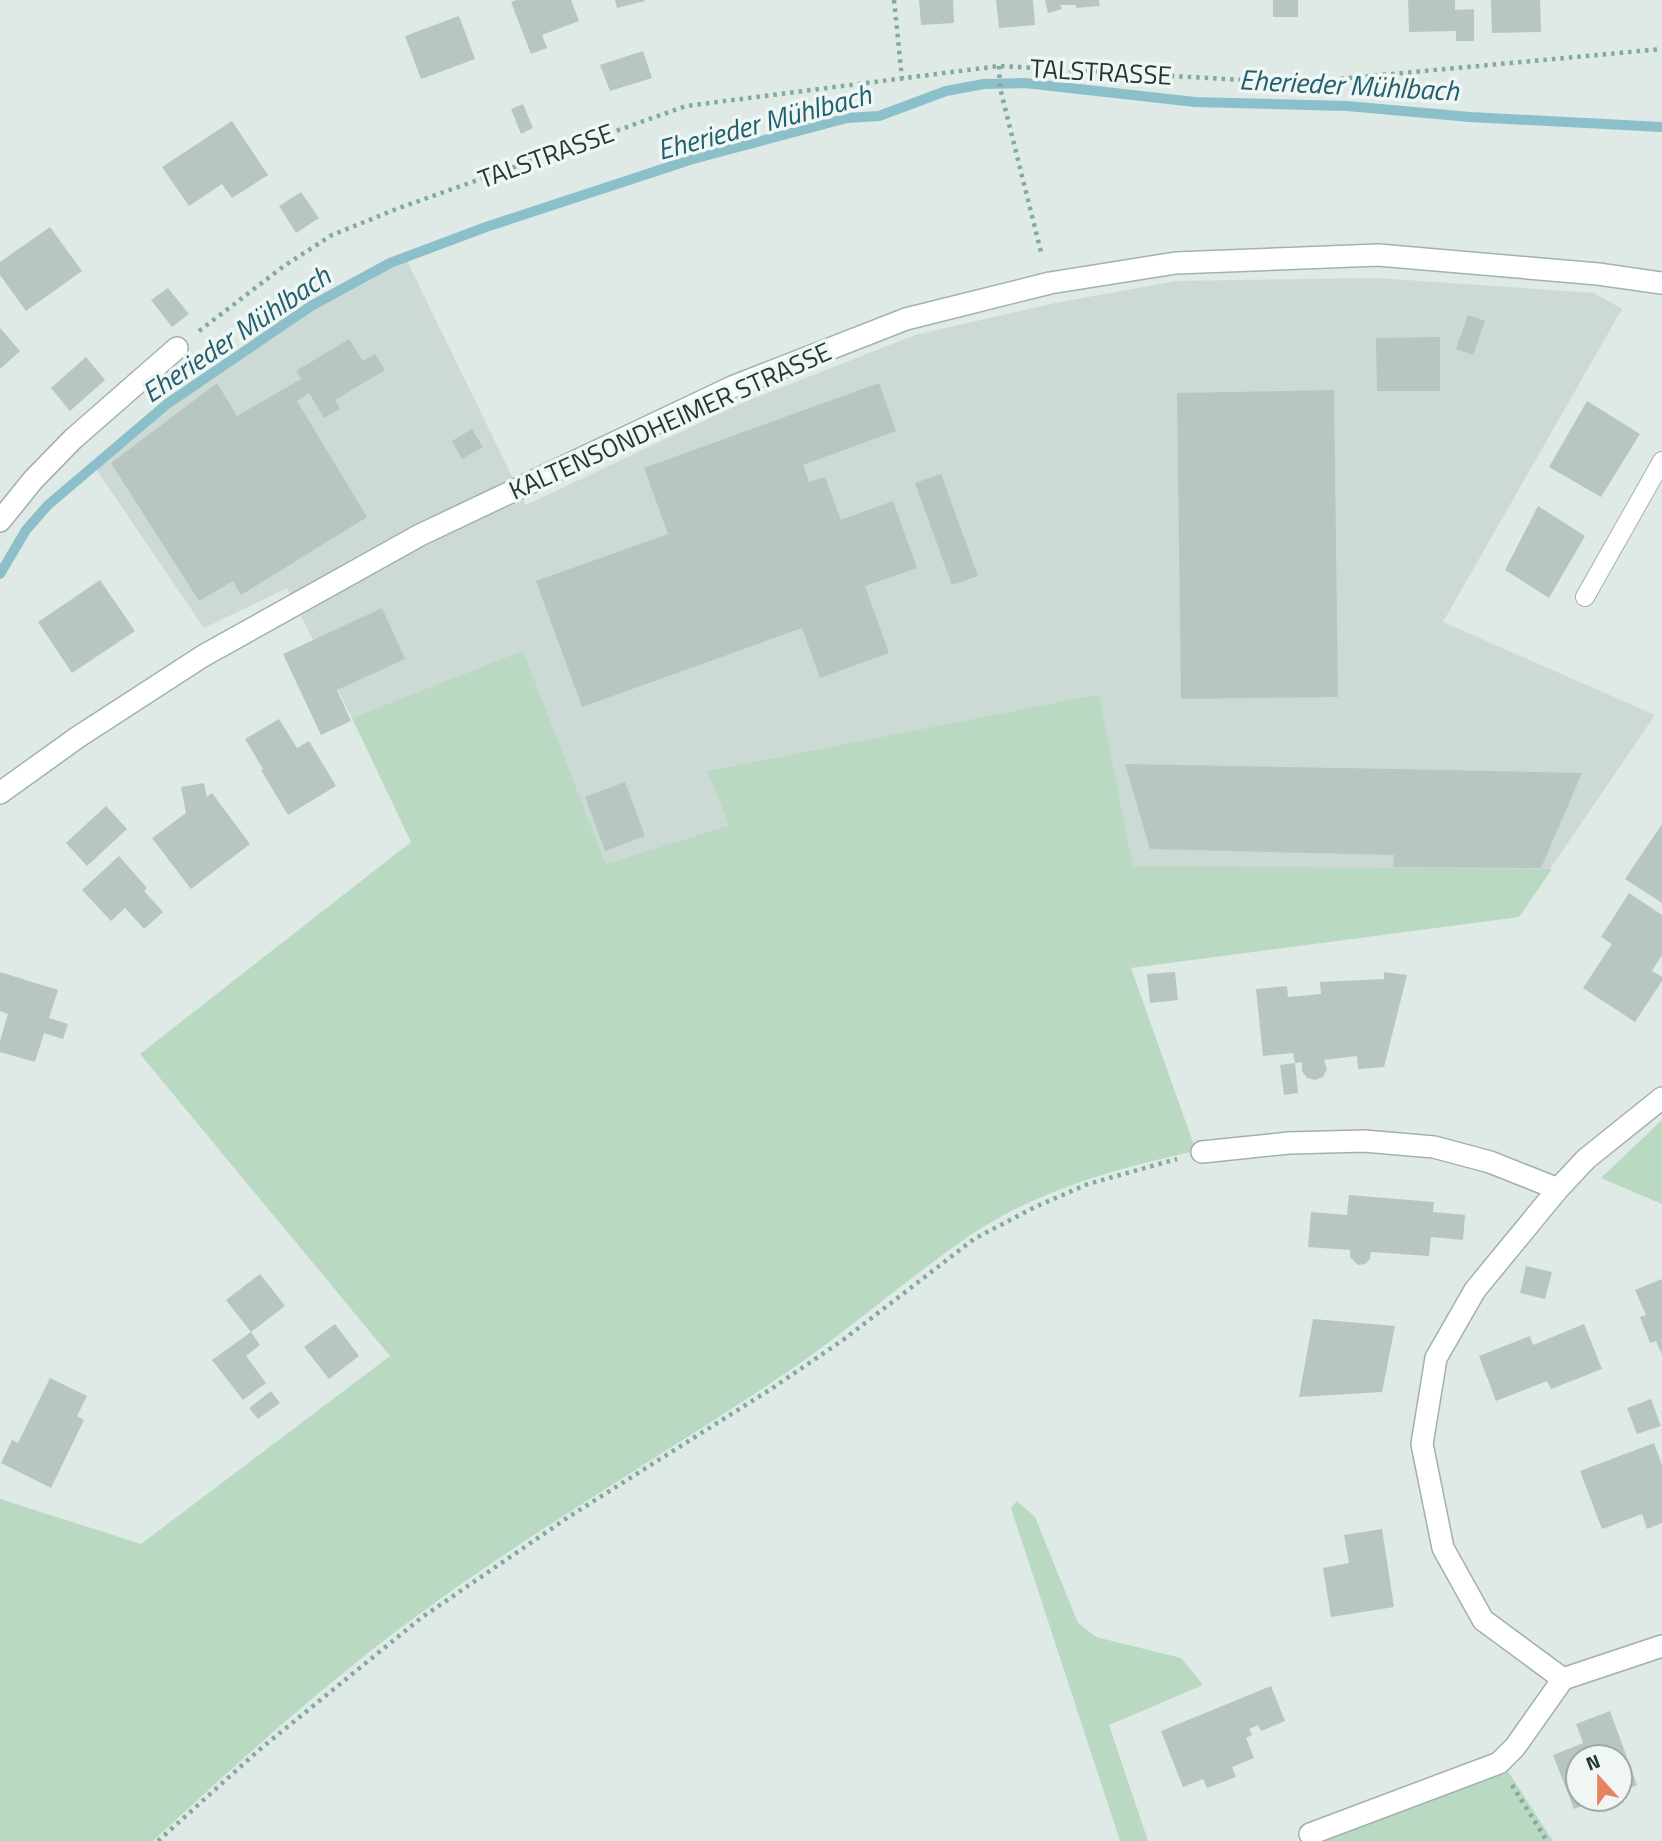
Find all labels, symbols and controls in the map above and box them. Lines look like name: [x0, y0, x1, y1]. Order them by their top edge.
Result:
street label: TALSTRASSE: [1029, 48, 1173, 95]
water label: Eherieder Mühlbach: [1238, 57, 1461, 112]
water label: Eherieder Mühlbach: [652, 72, 876, 171]
street label: TALSTRASSE: [472, 113, 619, 198]
water label: Eherieder Mühlbach: [133, 254, 340, 413]
street label: KALTENSONDHEIMER STRASSE: [502, 332, 837, 509]
north arrow: [1564, 1743, 1634, 1813]
text: N: [1581, 1746, 1604, 1778]

